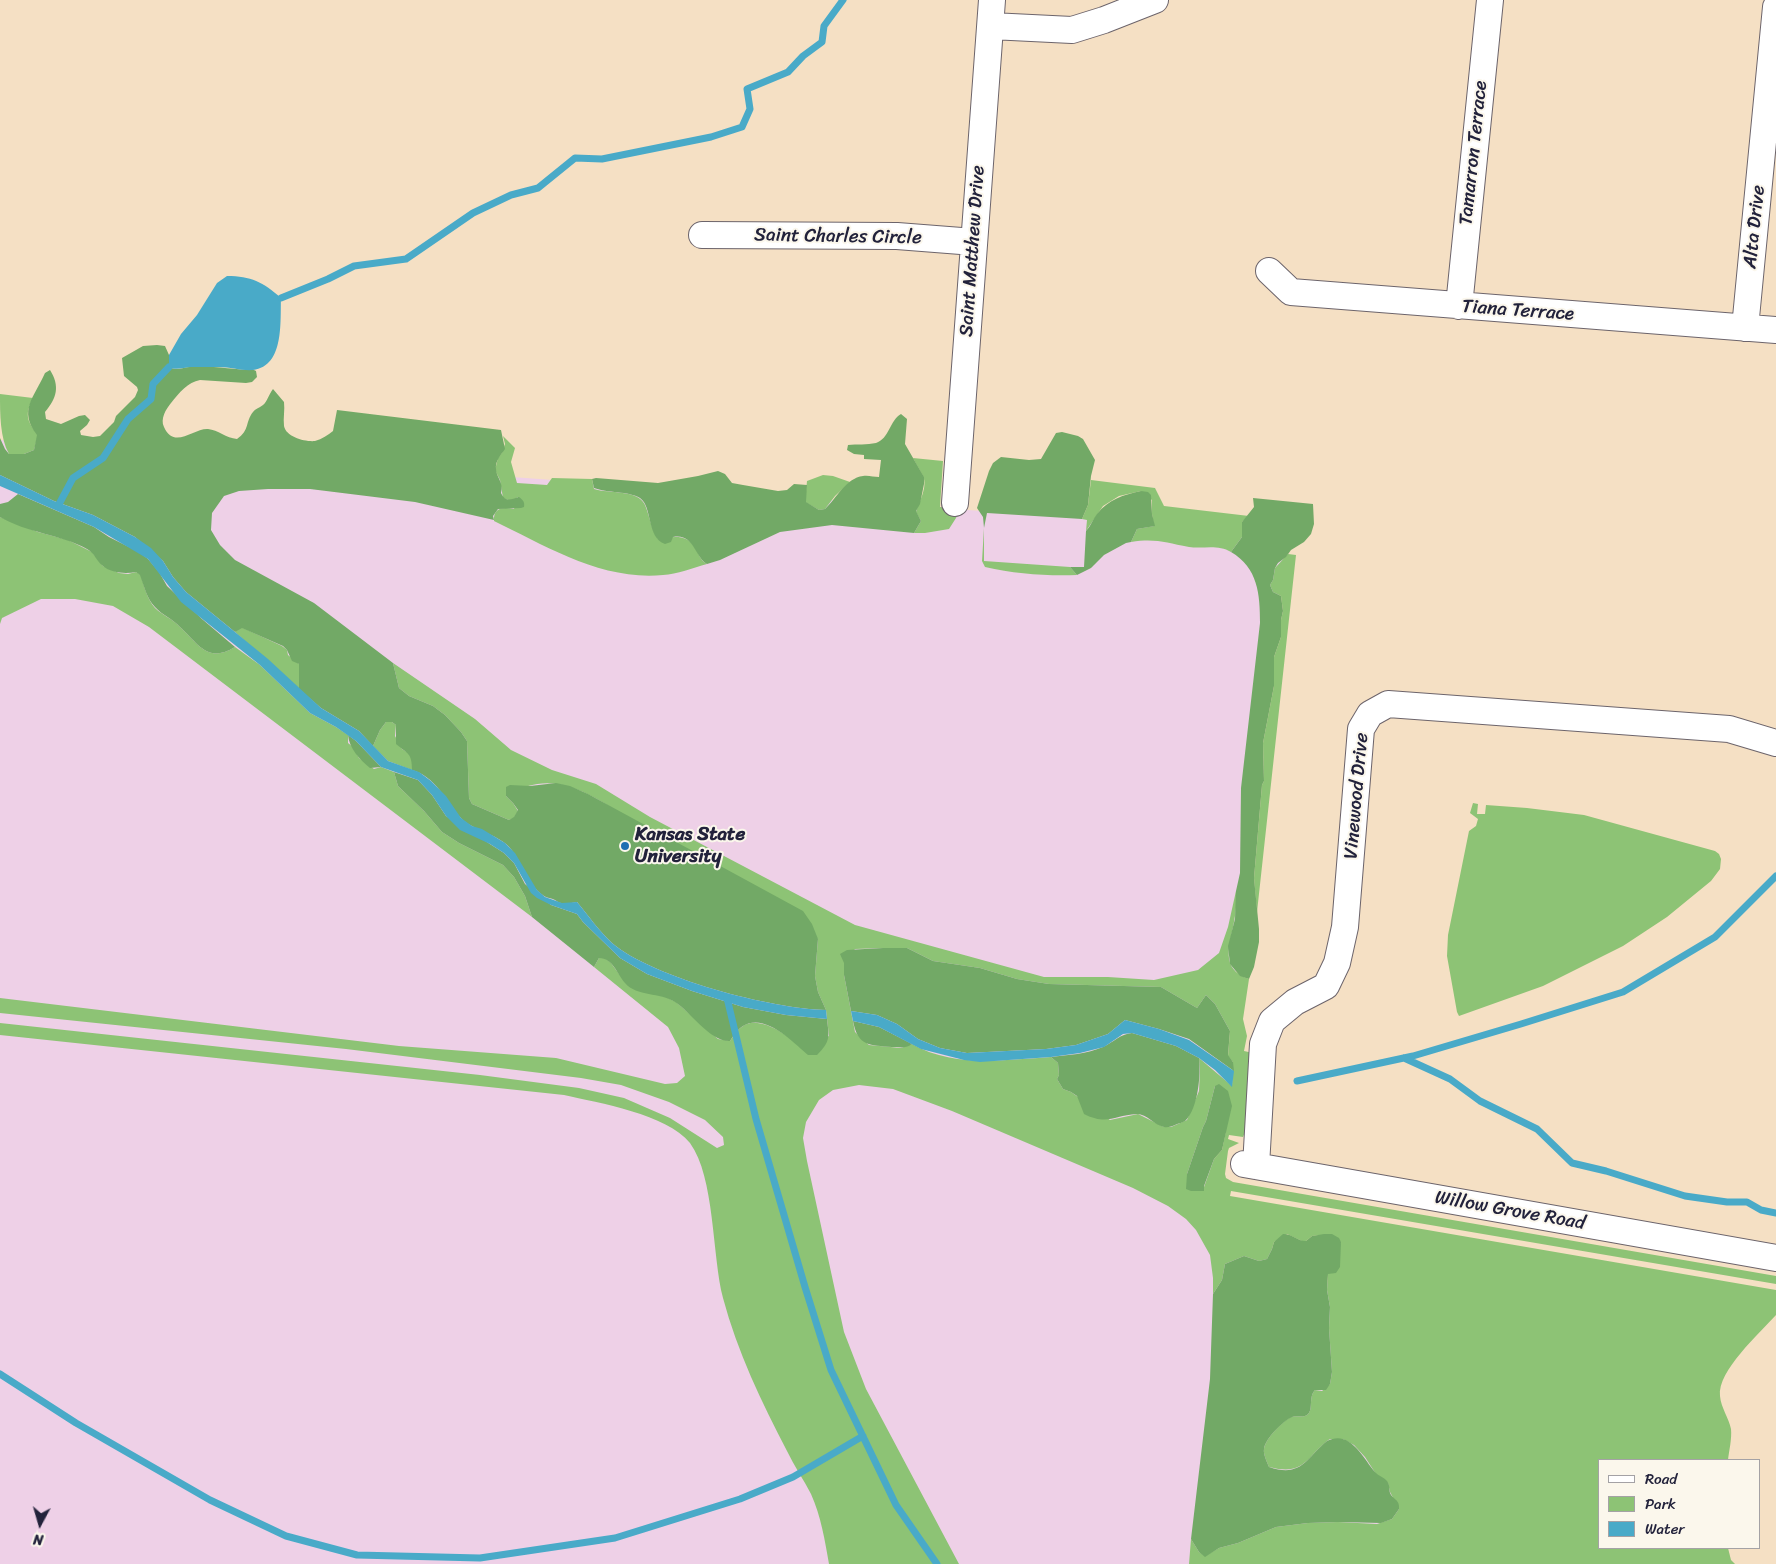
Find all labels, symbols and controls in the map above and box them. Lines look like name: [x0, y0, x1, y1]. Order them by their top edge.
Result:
street label: Tamarron Terrace: [1455, 80, 1493, 226]
street label: Saint Matthew Drive: [956, 165, 990, 337]
street label: Alta Drive: [1739, 184, 1771, 270]
street label: Saint Charles Circle: [754, 224, 922, 250]
street label: Tiana Terrace: [1461, 296, 1575, 326]
street label: Vinewood Drive: [1340, 732, 1374, 860]
place label: Kansas State University: [635, 824, 745, 868]
marker: Kansas State University: [619, 840, 631, 852]
street label: Willow Grove Road: [1433, 1187, 1587, 1235]
legend: [1598, 1459, 1761, 1549]
text: Road: [1645, 1466, 1677, 1492]
text: Park: [1645, 1491, 1676, 1517]
north arrow: [15, 1499, 65, 1549]
text: Water: [1645, 1516, 1685, 1542]
text: N: [32, 1526, 45, 1552]

